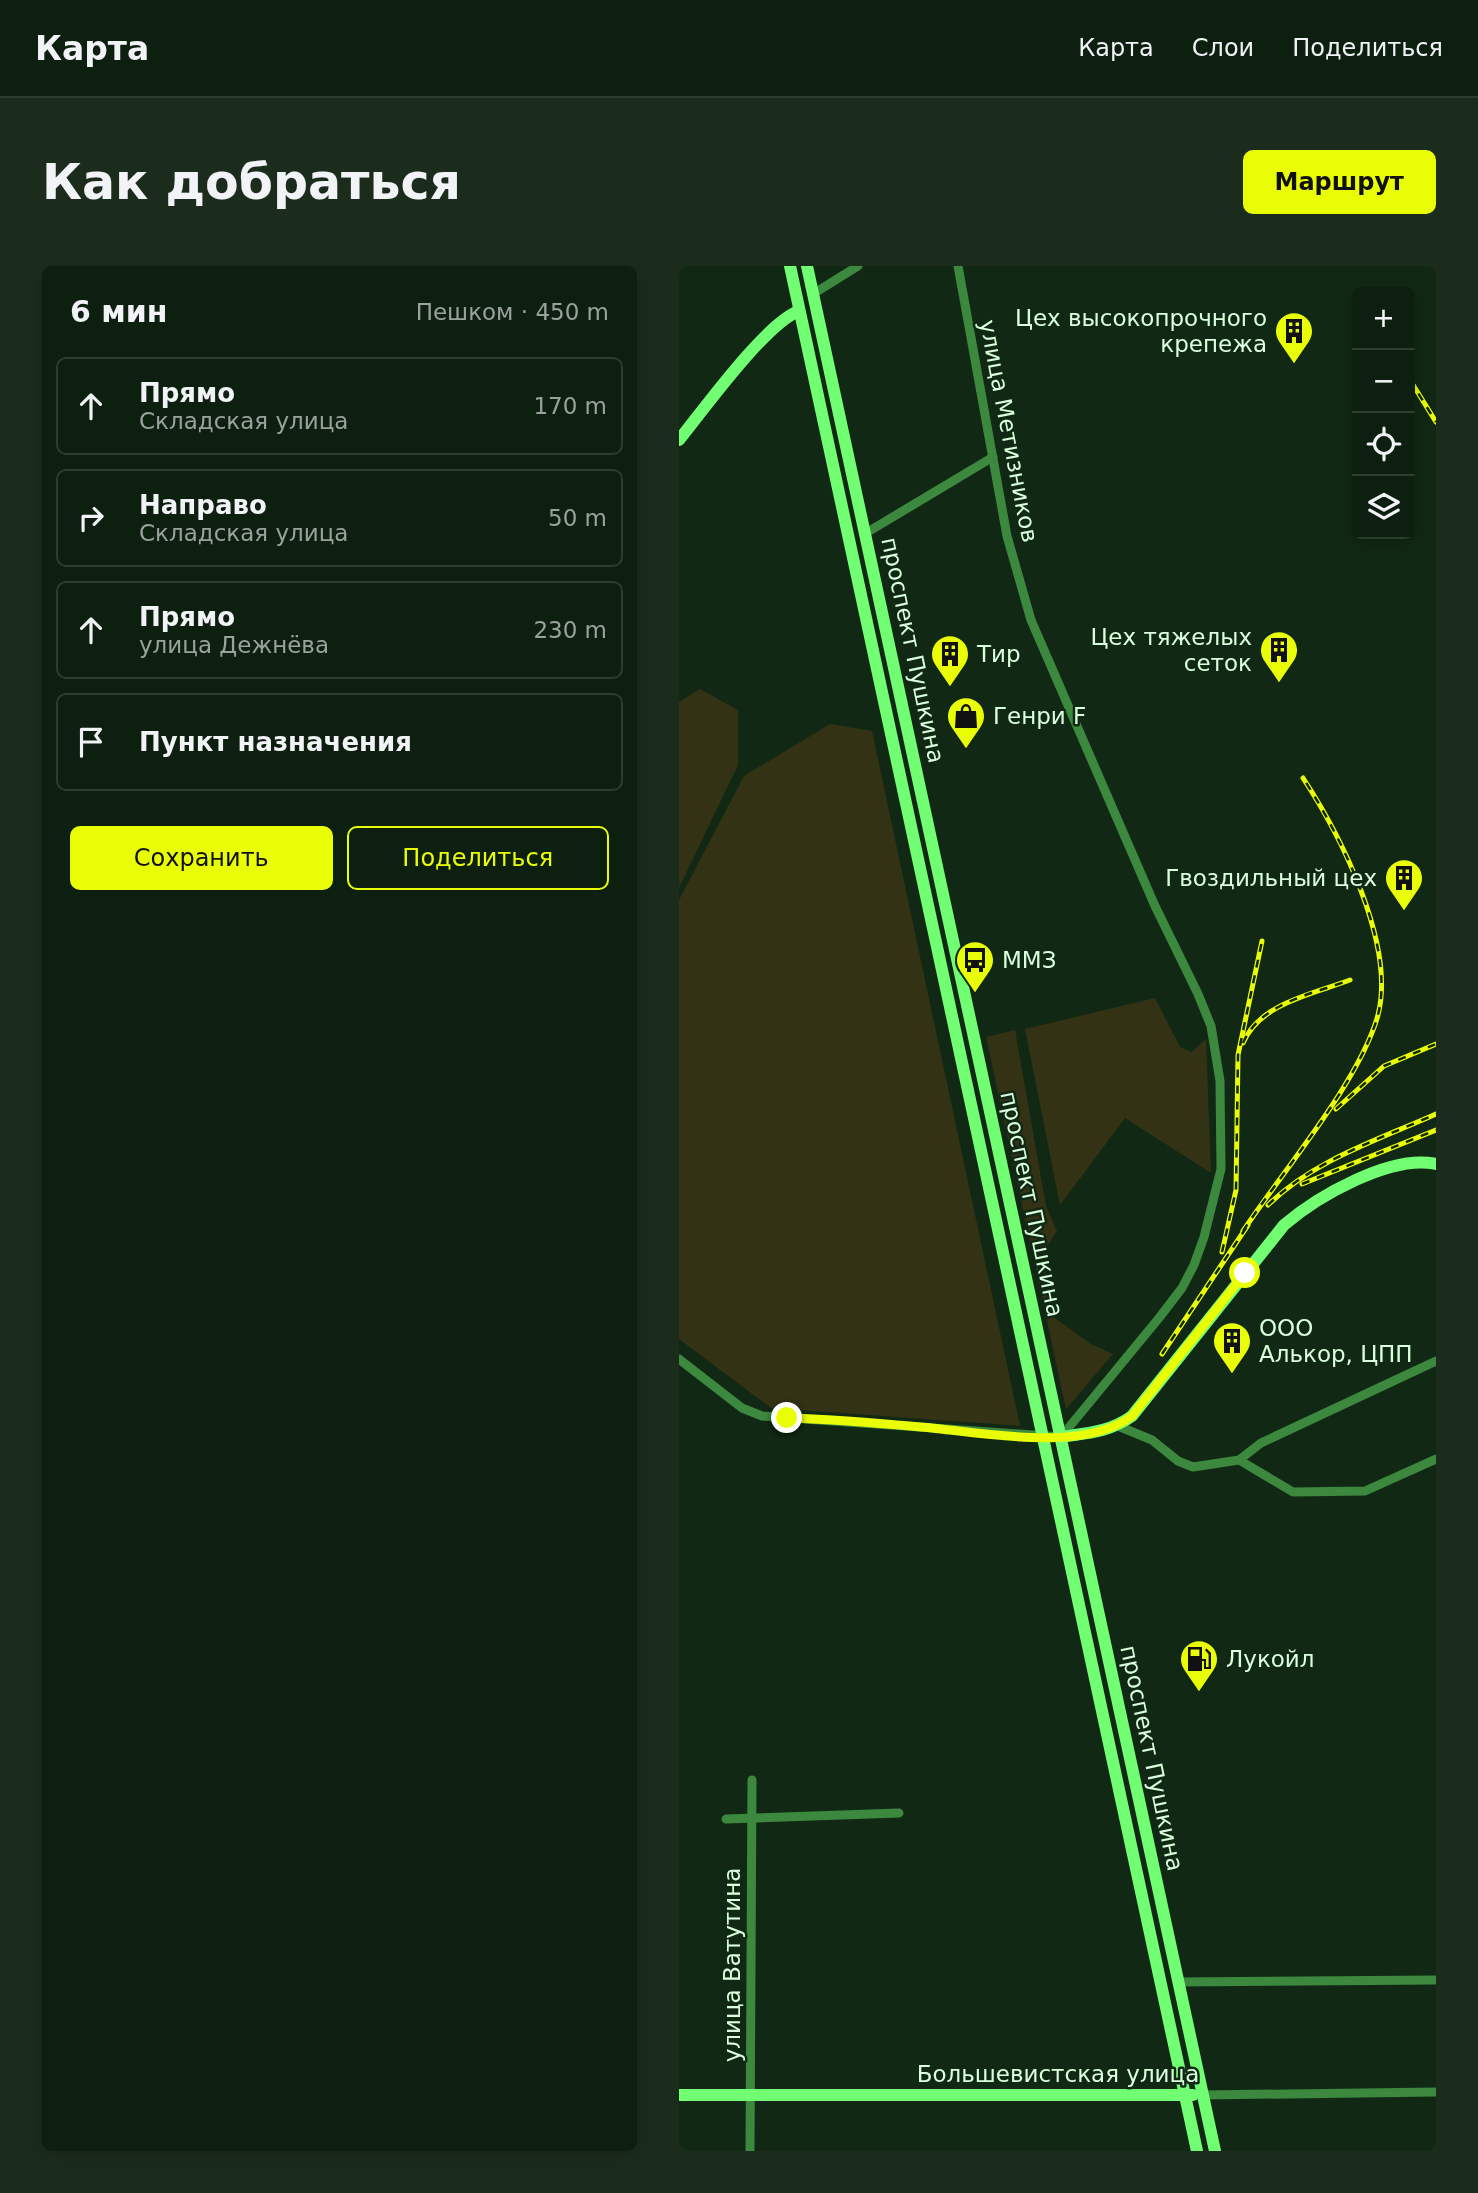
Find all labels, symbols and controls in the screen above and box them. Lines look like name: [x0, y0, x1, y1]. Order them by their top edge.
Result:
text: Карта: [35, 29, 149, 68]
text: Карта: [1078, 34, 1154, 62]
text: Слои: [1192, 34, 1254, 62]
text: Поделиться: [1292, 34, 1443, 62]
button: Маршрут: [1243, 150, 1436, 214]
text: Как добраться: [42, 154, 461, 211]
map controls: [1352, 287, 1415, 539]
button: +: [1352, 287, 1415, 350]
text: 6 мин: [70, 294, 168, 329]
text: Пешком · 450 m: [416, 299, 609, 325]
place label: Цех высокопрочного крепежа: [1015, 305, 1267, 357]
building icon: Цех высокопрочного крепежа: [1273, 310, 1315, 365]
street label: улица Метизников: [975, 317, 1043, 545]
button: −: [1352, 350, 1415, 413]
text: Прямо: [139, 378, 235, 408]
icon: ahead: [72, 387, 110, 425]
text: 170 m: [533, 393, 607, 419]
text: Складская улица: [139, 408, 348, 434]
button: locate: [1352, 413, 1415, 476]
button: layers: [1352, 476, 1415, 539]
text: Направо: [139, 490, 267, 520]
icon: right: [72, 499, 110, 537]
text: 50 m: [548, 505, 607, 531]
text: Складская улица: [139, 520, 348, 546]
street label: проспект Пушкина: [876, 535, 950, 765]
text: Прямо: [139, 602, 235, 632]
icon: ahead: [72, 611, 110, 649]
text: 230 m: [533, 617, 607, 643]
place label: Цех тяжелых сеток: [1090, 624, 1252, 676]
building icon: Цех тяжелых сеток: [1258, 629, 1300, 684]
text: улица Дежнёва: [139, 632, 329, 658]
building icon: Тир: [929, 633, 971, 688]
place label: Тир: [976, 641, 1021, 667]
shop icon: Генри F: [945, 695, 987, 750]
place label: Генри F: [993, 703, 1086, 729]
icon: arrive: [72, 723, 110, 761]
text: Пункт назначения: [139, 727, 412, 757]
button: Сохранить: [70, 826, 333, 890]
button: Поделиться: [347, 826, 609, 890]
building icon: Гвоздильный цех: [1383, 857, 1425, 912]
place label: Гвоздильный цех: [1165, 865, 1377, 891]
bus stop icon: ММЗ: [954, 939, 996, 994]
place label: ММЗ: [1002, 947, 1056, 973]
street label: проспект Пушкина: [995, 1089, 1069, 1319]
route start: [1229, 1257, 1260, 1288]
place label: ООО Алькор, ЦПП: [1259, 1315, 1413, 1367]
building icon: ООО Алькор, ЦПП: [1211, 1320, 1253, 1375]
route end: [771, 1402, 802, 1433]
fuel station icon: Лукойл: [1178, 1638, 1220, 1693]
street label: проспект Пушкина: [1115, 1643, 1189, 1873]
place label: Лукойл: [1226, 1646, 1315, 1672]
street label: улица Ватутина: [719, 1868, 745, 2062]
street label: Большевистская улица: [917, 2061, 1199, 2087]

